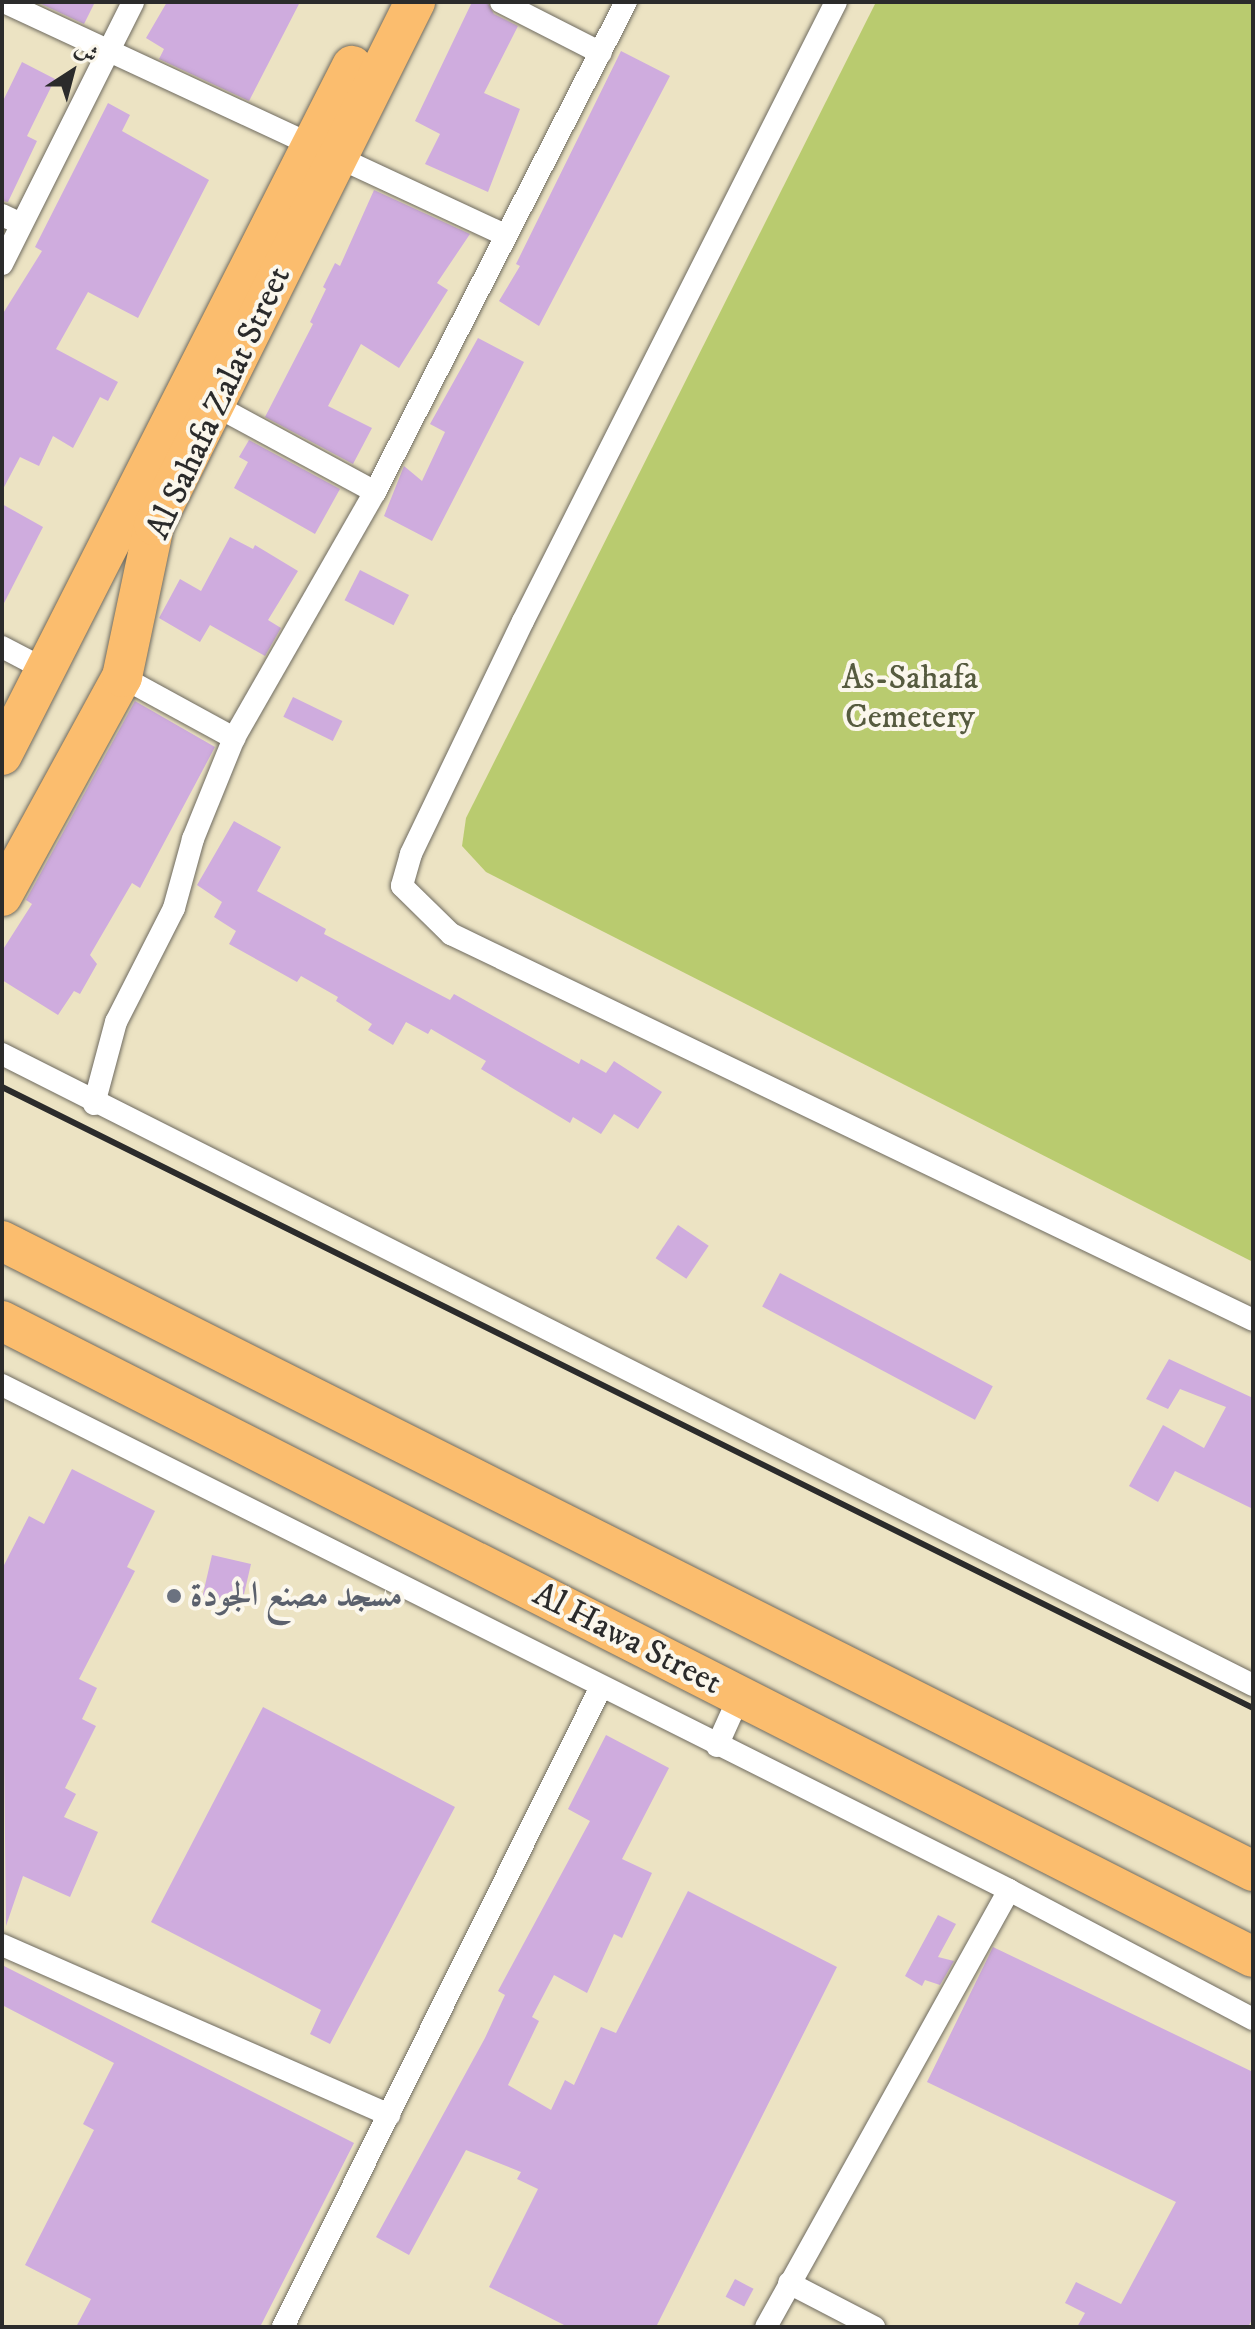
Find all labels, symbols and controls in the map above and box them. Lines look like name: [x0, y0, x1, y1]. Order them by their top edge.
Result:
north arrow: [32, 32, 112, 112]
text: ش: [70, 35, 103, 70]
street label: Al Sahafa Zalat Street: [138, 260, 300, 546]
park label: As-Sahafa Cemetery: [842, 658, 978, 738]
street label: Al Hawa Street: [526, 1574, 728, 1704]
place label: مسجد مصنع الجودة: [190, 1576, 403, 1616]
marker: مسجد مصنع الجودة: [165, 1587, 183, 1605]

